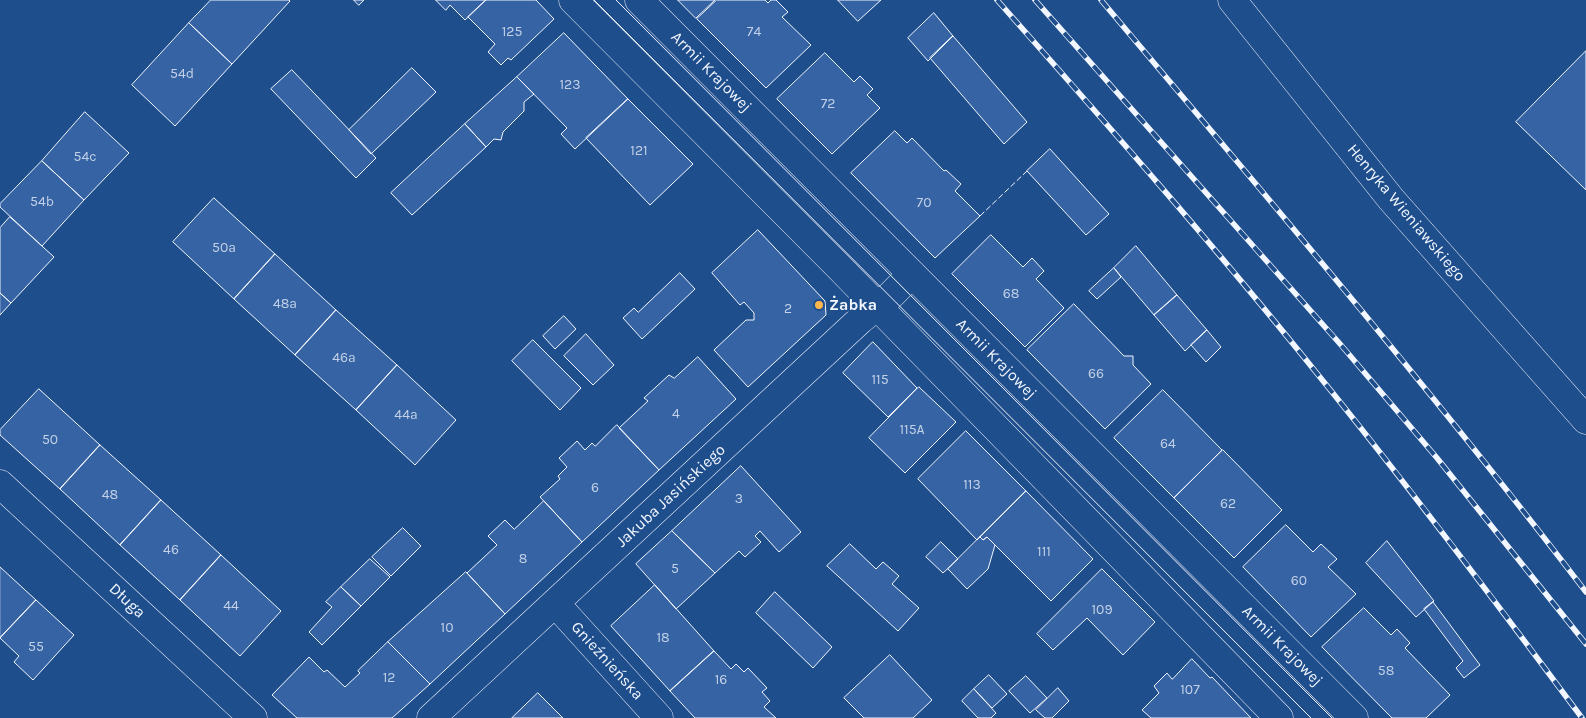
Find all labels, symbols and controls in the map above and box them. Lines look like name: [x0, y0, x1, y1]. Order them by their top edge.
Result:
house number: 125: [502, 24, 522, 40]
house number: 74: [747, 24, 761, 40]
street label: Armii Krajowej: [667, 28, 755, 116]
house number: 54d: [170, 66, 194, 82]
house number: 123: [559, 77, 581, 93]
house number: 72: [821, 96, 835, 112]
street label: Henryka Wieniawskiego: [1343, 140, 1469, 286]
house number: 121: [630, 143, 648, 159]
house number: 54c: [74, 149, 96, 165]
house number: 54b: [30, 194, 54, 210]
house number: 70: [917, 195, 931, 211]
house number: 50a: [212, 240, 236, 256]
house number: 68: [1003, 286, 1019, 302]
place label: Żabka: [829, 295, 877, 315]
house number: 48a: [273, 296, 297, 312]
marker: Żabka: [813, 299, 825, 311]
house number: 2: [784, 301, 792, 317]
street label: Armii Krajowej: [952, 315, 1040, 403]
house number: 46a: [332, 350, 356, 366]
house number: 66: [1088, 366, 1104, 382]
house number: 115: [871, 372, 889, 388]
house number: 4: [672, 406, 680, 422]
house number: 44a: [394, 407, 418, 423]
house number: 115A: [899, 422, 925, 438]
house number: 50: [42, 432, 58, 448]
house number: 64: [1160, 436, 1176, 452]
street label: Jakuba Jasińskiego: [612, 440, 730, 552]
house number: 113: [963, 477, 981, 493]
house number: 6: [591, 480, 599, 496]
house number: 48: [102, 487, 118, 503]
house number: 3: [735, 491, 743, 507]
house number: 62: [1220, 496, 1236, 512]
house number: 46: [163, 542, 179, 558]
house number: 111: [1037, 544, 1051, 560]
house number: 8: [519, 551, 527, 567]
house number: 5: [671, 561, 679, 577]
house number: 60: [1291, 573, 1307, 589]
street label: Długa: [105, 579, 149, 623]
house number: 44: [223, 598, 239, 614]
house number: 109: [1091, 602, 1113, 618]
street label: Armii Krajowej: [1238, 602, 1326, 690]
street label: Gnieźnieńska: [567, 618, 647, 704]
house number: 10: [441, 620, 453, 636]
house number: 18: [656, 630, 670, 646]
house number: 55: [28, 639, 44, 655]
house number: 58: [1378, 663, 1394, 679]
house number: 12: [383, 670, 395, 686]
house number: 16: [715, 672, 727, 688]
house number: 107: [1180, 682, 1200, 698]

